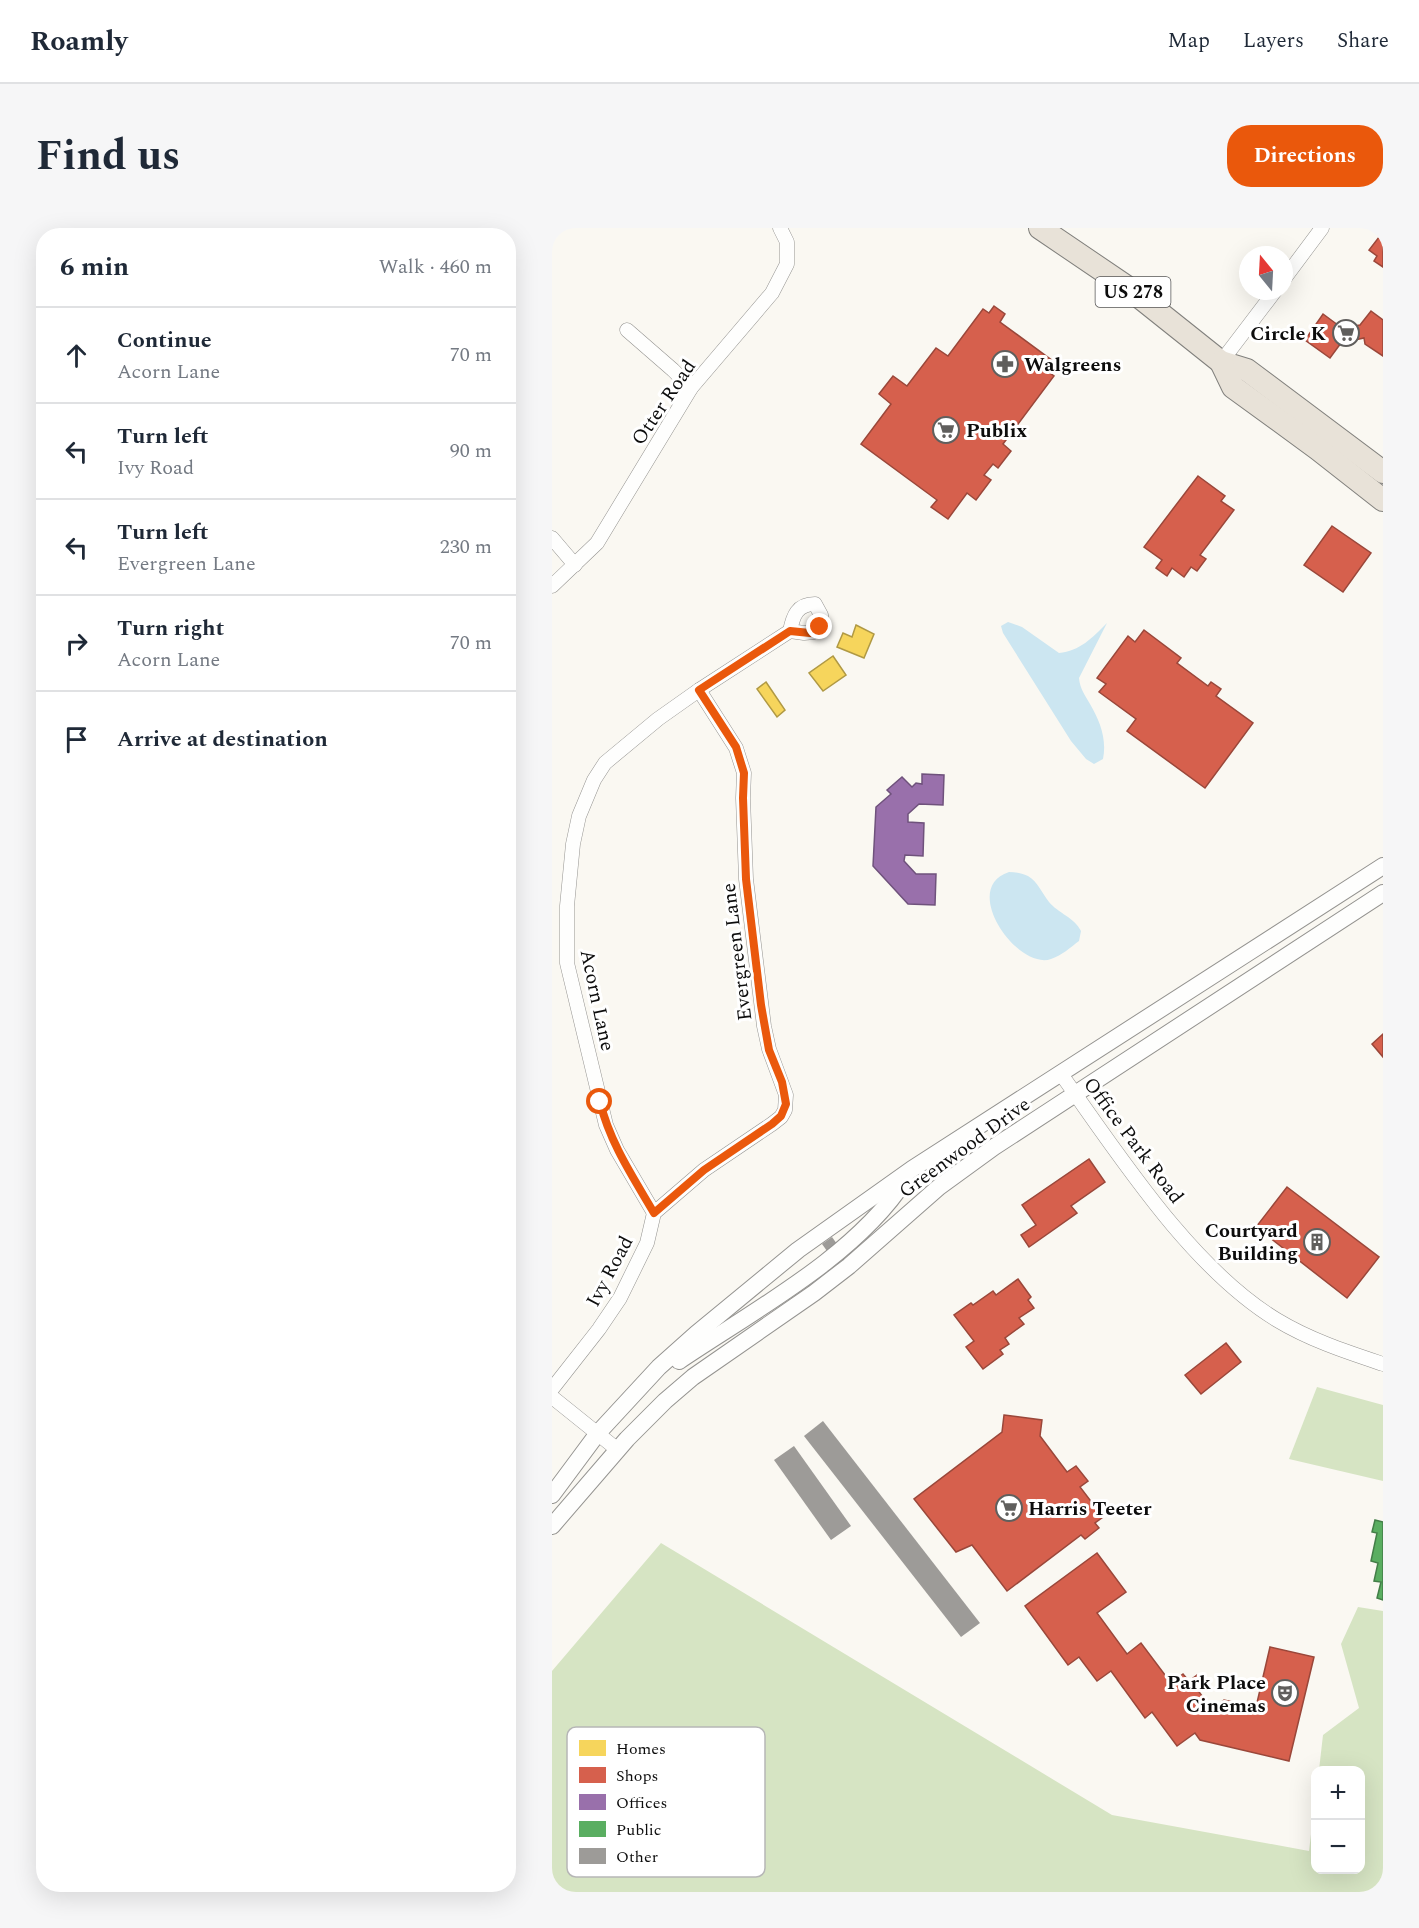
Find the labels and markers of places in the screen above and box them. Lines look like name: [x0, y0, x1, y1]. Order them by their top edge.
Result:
supermarket icon: Circle K: [1331, 318, 1361, 348]
place label: Circle K: [1250, 319, 1327, 349]
pharmacy icon: Walgreens: [990, 349, 1020, 379]
place label: Walgreens: [1024, 350, 1121, 380]
supermarket icon: Publix: [931, 415, 961, 445]
place label: Publix: [966, 416, 1027, 446]
place label: Courtyard Building: [1205, 1216, 1298, 1269]
building icon: Courtyard Building: [1302, 1227, 1332, 1257]
supermarket icon: Harris Teeter: [994, 1493, 1024, 1523]
place label: Harris Teeter: [1028, 1494, 1152, 1524]
place label: Park Place Cinemas: [1167, 1668, 1266, 1721]
theatre icon: Park Place Cinemas: [1270, 1678, 1300, 1708]

